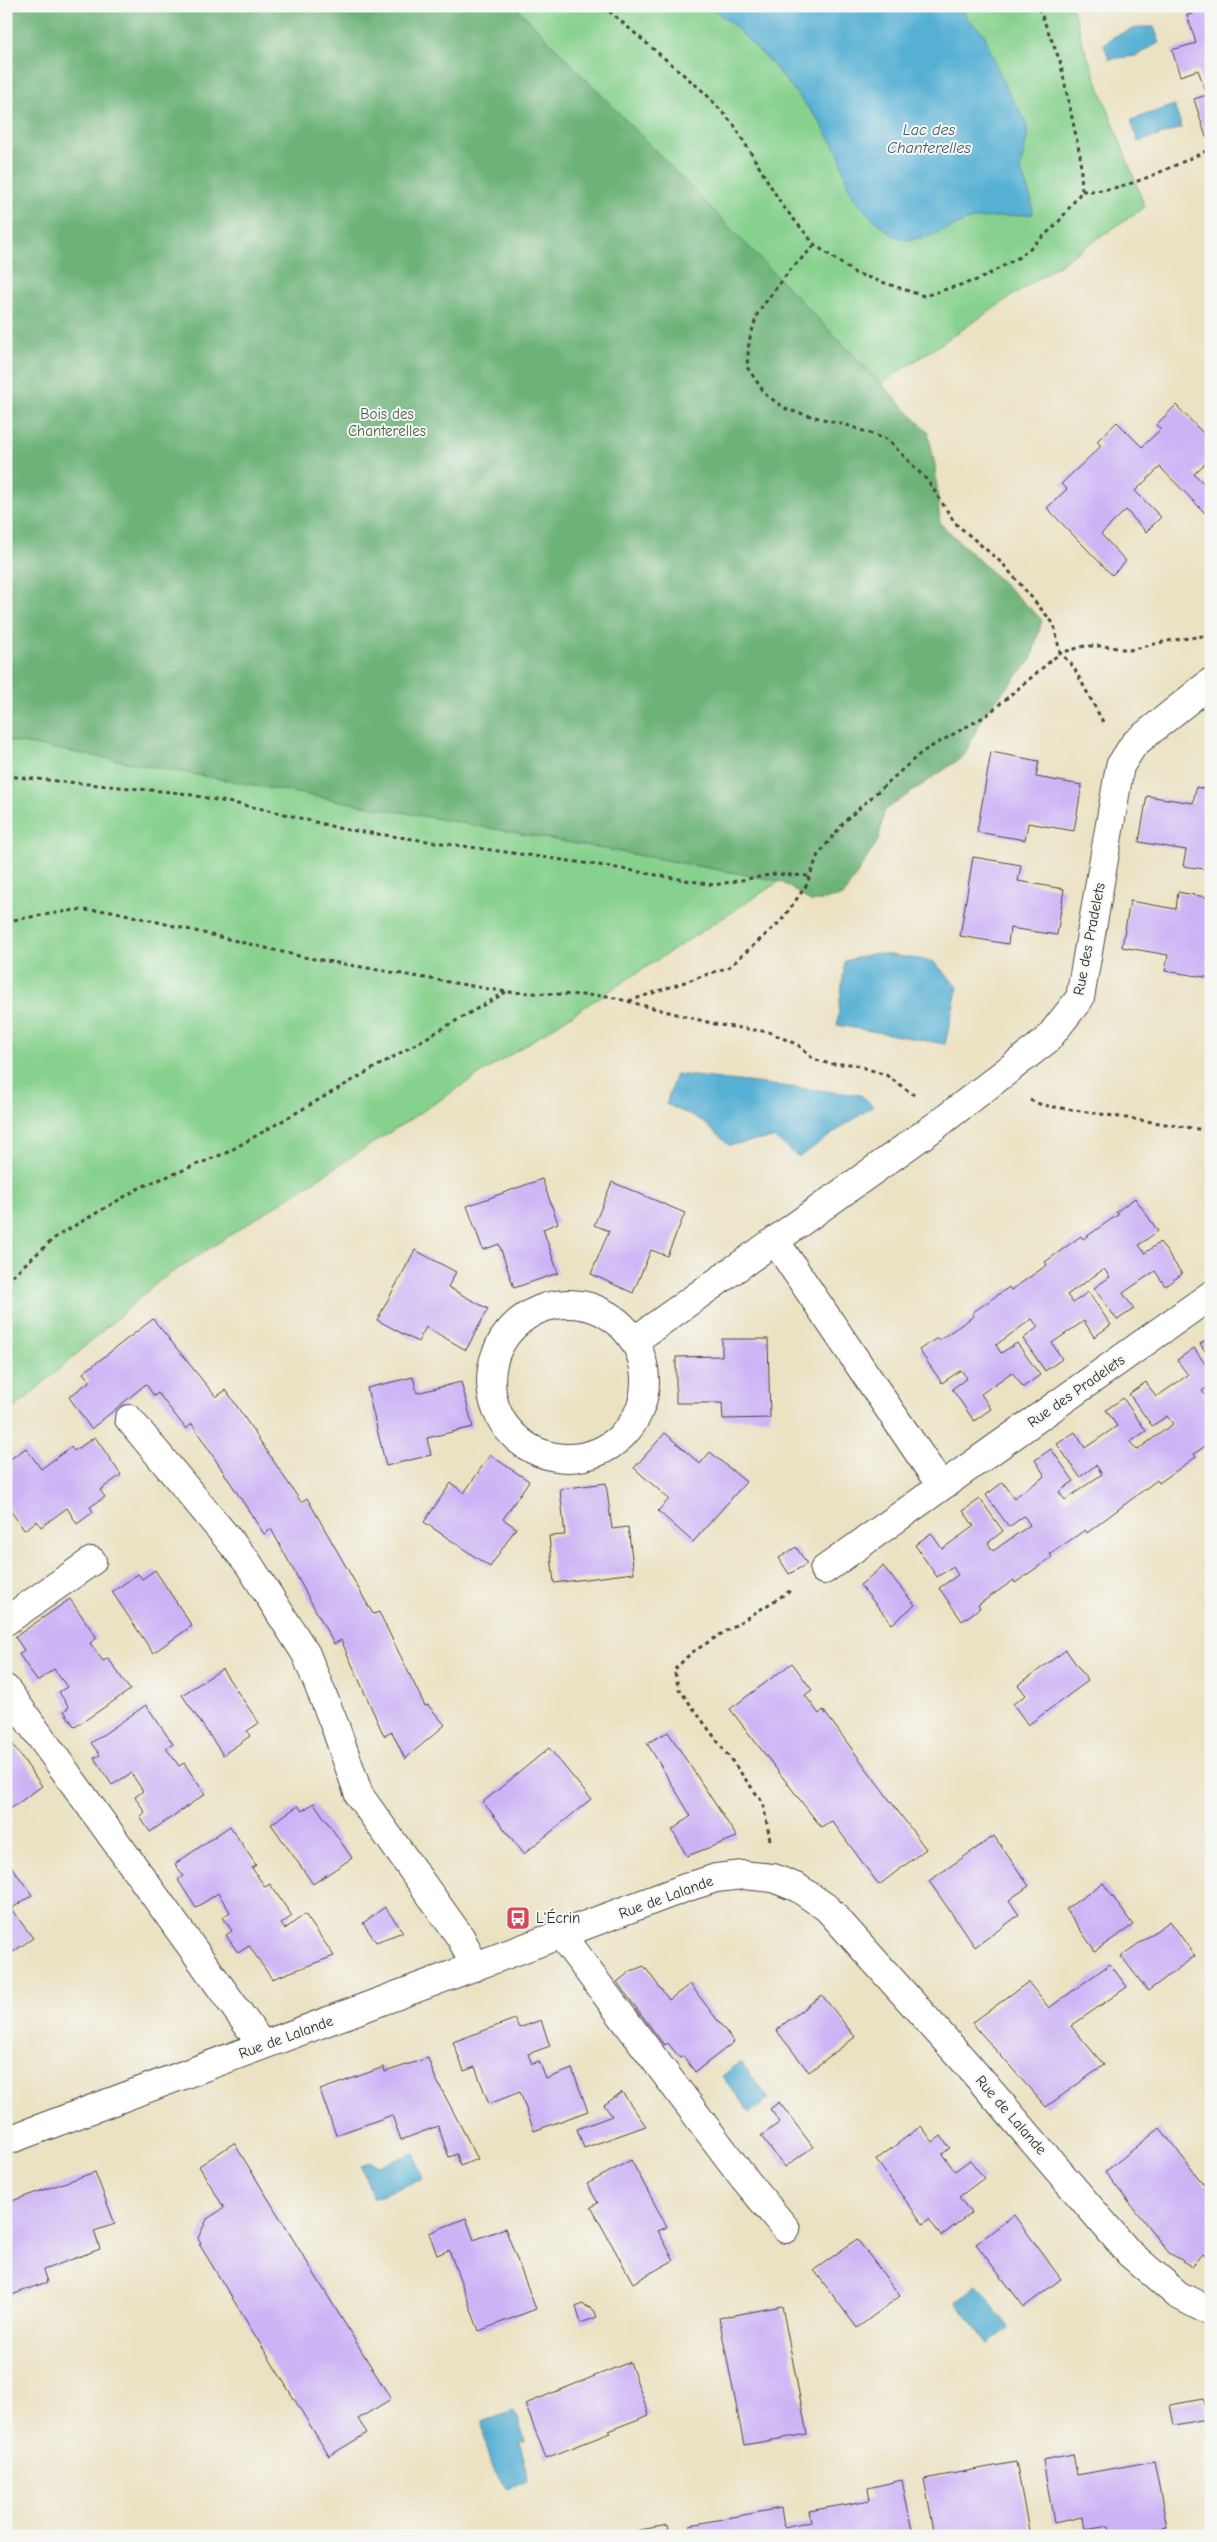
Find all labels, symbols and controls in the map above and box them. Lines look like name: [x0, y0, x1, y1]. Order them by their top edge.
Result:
water label: Lac des Chanterelles: [887, 121, 971, 157]
park label: Bois des Chanterelles: [348, 405, 426, 440]
street label: Rue des Pradelets: [1069, 881, 1109, 997]
street label: Rue des Pradelets: [1024, 1351, 1128, 1431]
street label: Rue de Lalande: [616, 1871, 716, 1922]
bus stop icon: L'Écrin: [505, 1905, 531, 1931]
place label: L'Écrin: [536, 1908, 580, 1927]
street label: Rue de Lalande: [236, 2011, 336, 2062]
street label: Rue de Lalande: [972, 2072, 1051, 2159]

